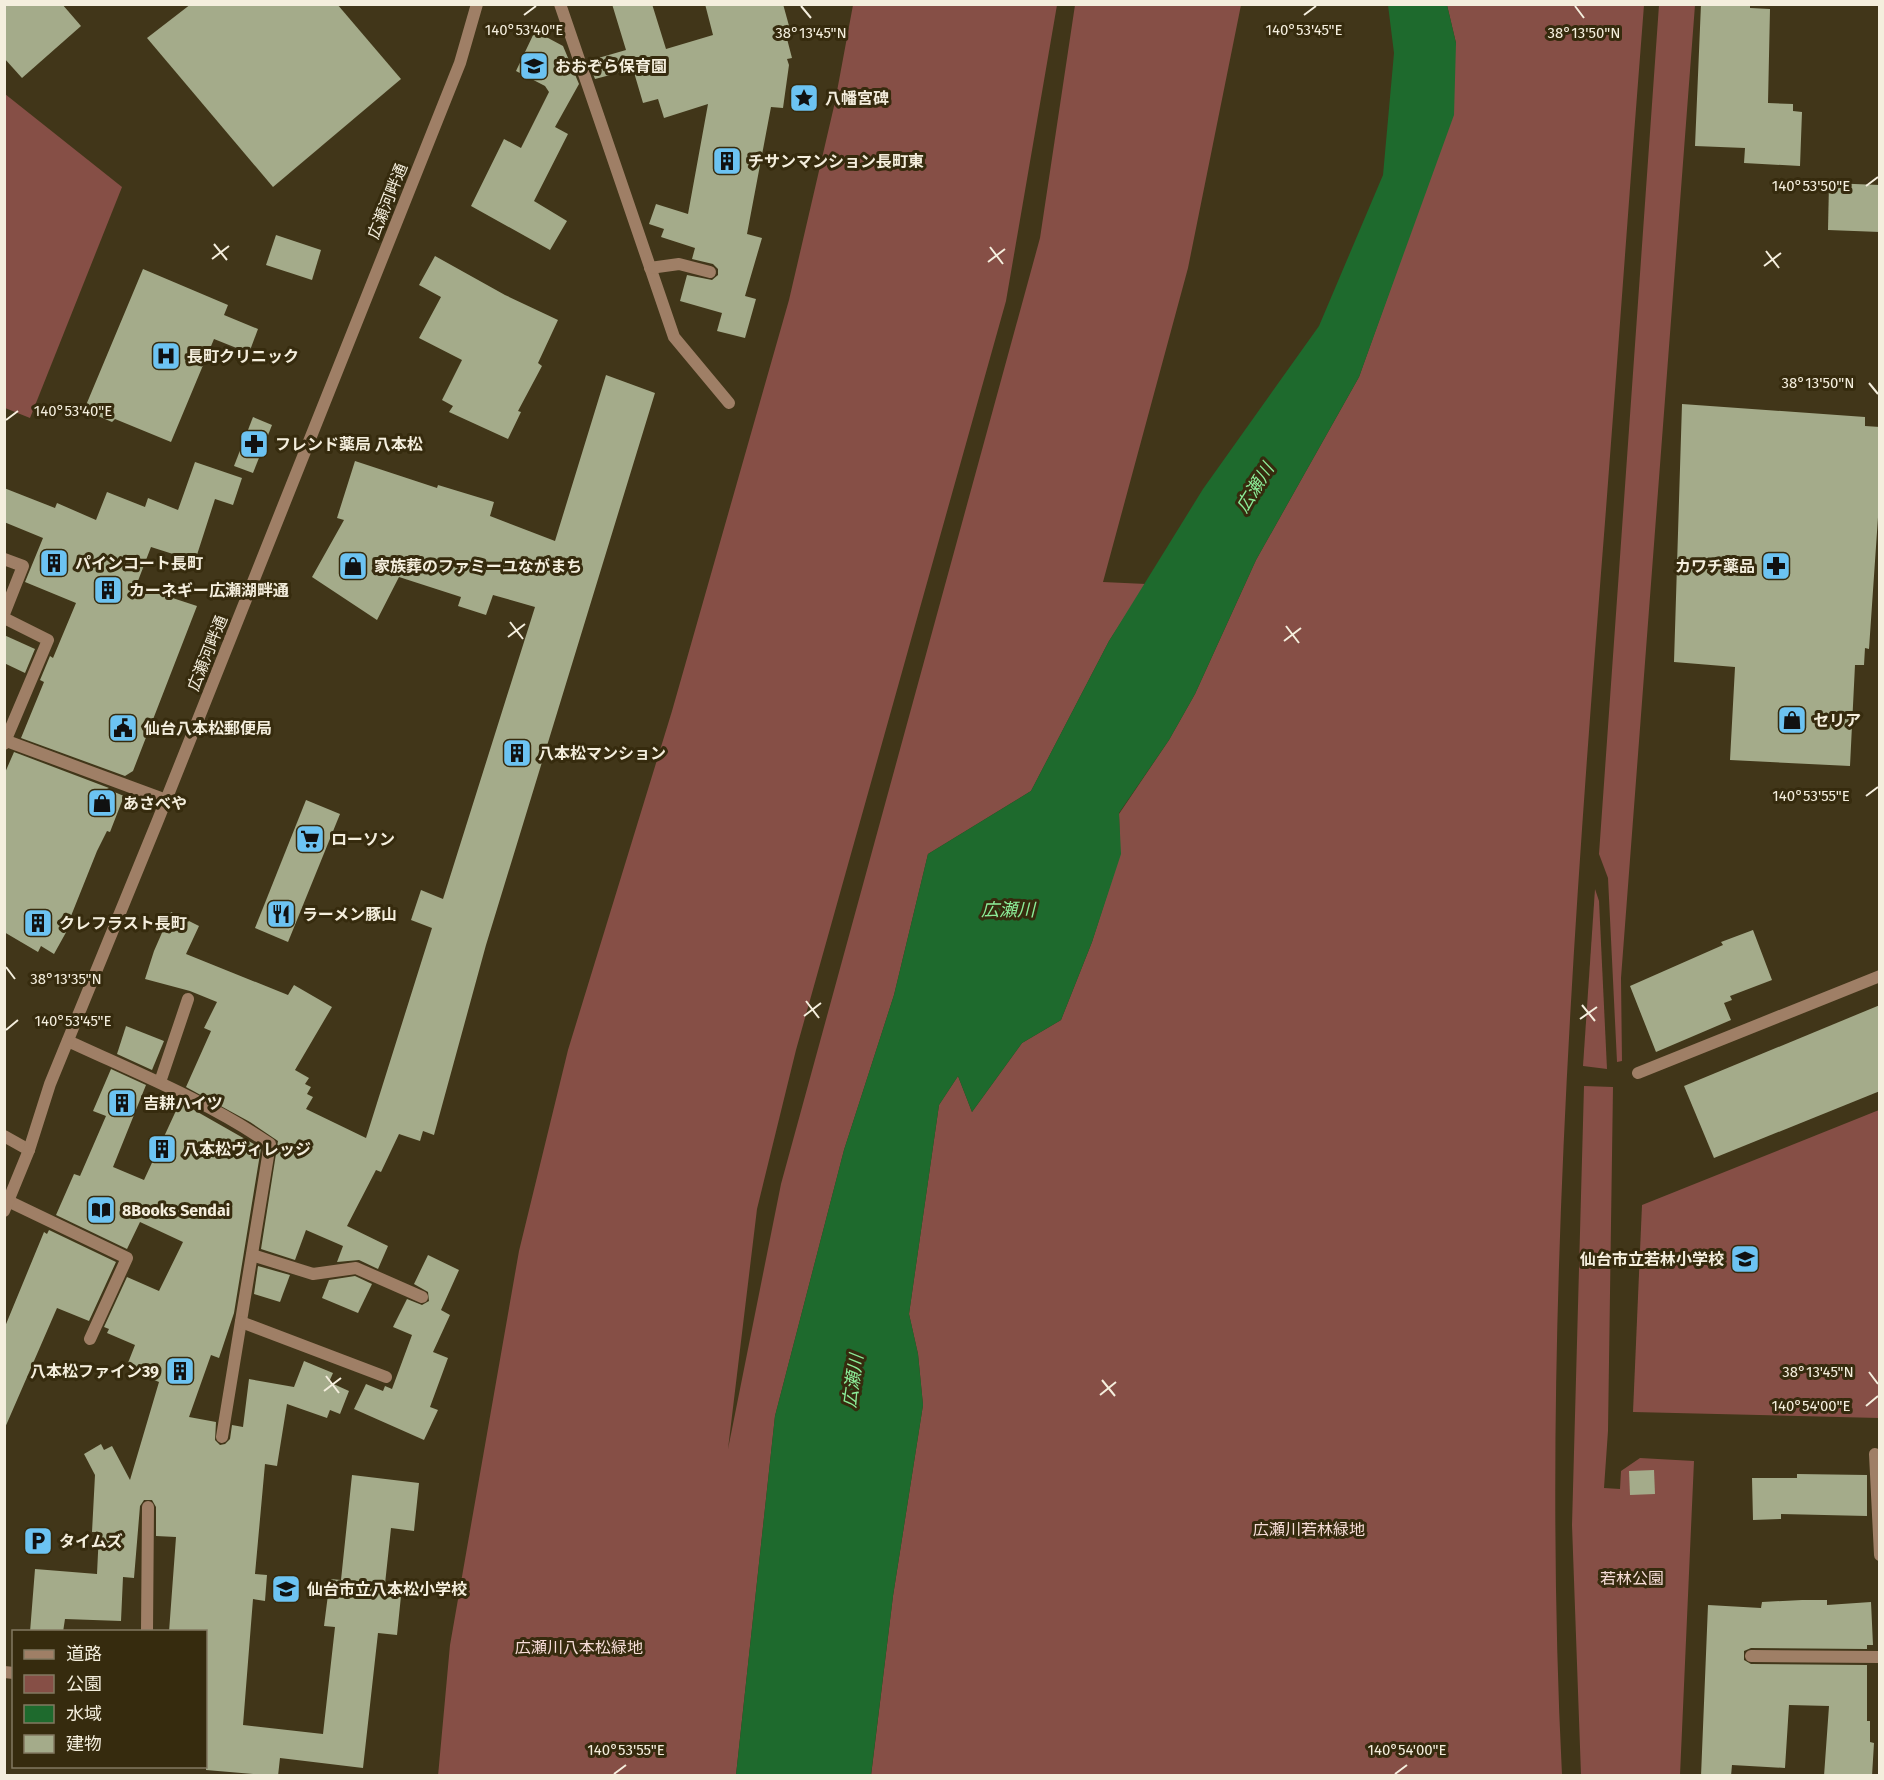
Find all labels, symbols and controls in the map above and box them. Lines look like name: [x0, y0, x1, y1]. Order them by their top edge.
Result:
text: 140°53'40"E: [485, 21, 563, 39]
text: 140°53'45"E: [1265, 21, 1343, 39]
text: 38°13'45"N: [775, 24, 847, 42]
text: 38°13'50"N: [1548, 24, 1620, 42]
school or university icon: おおぞら保育園: [518, 50, 550, 82]
place label: おおぞら保育園: [555, 57, 667, 76]
place icon: 八幡宮碑: [788, 82, 820, 114]
place label: 八幡宮碑: [825, 89, 889, 108]
building icon: チサンマンション長町東: [711, 145, 743, 177]
place label: チサンマンション長町東: [748, 152, 924, 171]
street label: 広瀬河畔通: [364, 161, 411, 242]
text: 140°53'50"E: [1772, 177, 1850, 195]
hospital icon: 長町クリニック: [150, 340, 182, 372]
place label: 長町クリニック: [187, 347, 299, 366]
text: 38°13'50"N: [1782, 374, 1854, 392]
text: 140°53'40"E: [34, 402, 112, 420]
pharmacy icon: フレンド薬局 八本松: [238, 428, 270, 460]
place label: フレンド薬局 八本松: [275, 435, 423, 454]
water label: 広瀬川: [1231, 458, 1280, 517]
building icon: パインコート長町: [38, 547, 70, 579]
shop icon: 家族葬のファミーユながまち: [337, 550, 369, 582]
pharmacy icon: カワチ薬品: [1760, 550, 1792, 582]
place label: パインコート長町: [75, 554, 203, 573]
place label: 家族葬のファミーユながまち: [374, 557, 582, 576]
place label: カワチ薬品: [1675, 557, 1755, 576]
building icon: カーネギー広瀬湖畔通: [92, 574, 124, 606]
place label: カーネギー広瀬湖畔通: [129, 581, 289, 600]
street label: 広瀬河畔通: [184, 613, 231, 694]
shop icon: セリア: [1776, 704, 1808, 736]
place label: セリア: [1813, 711, 1861, 730]
public building icon: 仙台八本松郵便局: [107, 712, 139, 744]
place label: 仙台八本松郵便局: [143, 719, 272, 738]
building icon: 八本松マンション: [501, 737, 533, 769]
place label: 八本松マンション: [538, 744, 666, 763]
shop icon: あさべや: [86, 787, 118, 819]
text: 140°53'55"E: [1772, 787, 1850, 805]
place label: あさべや: [123, 794, 187, 813]
supermarket icon: ローソン: [294, 823, 326, 855]
place label: ローソン: [331, 830, 395, 849]
restaurant icon: ラーメン豚山: [265, 898, 297, 930]
water label: 広瀬川: [981, 899, 1037, 921]
place label: ラーメン豚山: [302, 905, 397, 924]
building icon: クレフラスト長町: [22, 907, 54, 939]
place label: クレフラスト長町: [59, 914, 187, 933]
text: 38°13'35"N: [30, 970, 102, 988]
text: 140°53'45"E: [34, 1012, 112, 1030]
building icon: 吉耕ハイツ: [106, 1087, 138, 1119]
place label: 吉耕ハイツ: [143, 1094, 223, 1113]
building icon: 八本松ヴィレッジ: [146, 1133, 178, 1165]
place label: 八本松ヴィレッジ: [183, 1140, 311, 1159]
library icon: 8Books Sendai: [85, 1194, 117, 1226]
place label: 8Books Sendai: [122, 1201, 230, 1220]
school or university icon: 仙台市立若林小学校: [1729, 1243, 1761, 1275]
place label: 仙台市立若林小学校: [1579, 1250, 1724, 1269]
water label: 広瀬川: [838, 1351, 868, 1409]
building icon: 八本松ファイン39: [164, 1355, 196, 1387]
place label: 八本松ファイン39: [30, 1362, 159, 1381]
text: 38°13'45"N: [1782, 1363, 1854, 1381]
text: 140°54'00"E: [1771, 1397, 1851, 1415]
park label: 広瀬川若林緑地: [1253, 1520, 1365, 1539]
parking icon: タイムズ: [22, 1525, 54, 1557]
place label: タイムズ: [59, 1532, 123, 1551]
park label: 若林公園: [1600, 1569, 1664, 1588]
school or university icon: 仙台市立八本松小学校: [270, 1573, 302, 1605]
place label: 仙台市立八本松小学校: [306, 1580, 467, 1599]
legend: [12, 1630, 207, 1768]
park label: 広瀬川八本松緑地: [515, 1638, 643, 1657]
text: 道路: [66, 1643, 102, 1665]
text: 公園: [66, 1673, 102, 1695]
text: 水域: [66, 1703, 102, 1725]
text: 建物: [66, 1733, 102, 1755]
text: 140°53'55"E: [587, 1741, 665, 1759]
text: 140°54'00"E: [1367, 1741, 1447, 1759]

